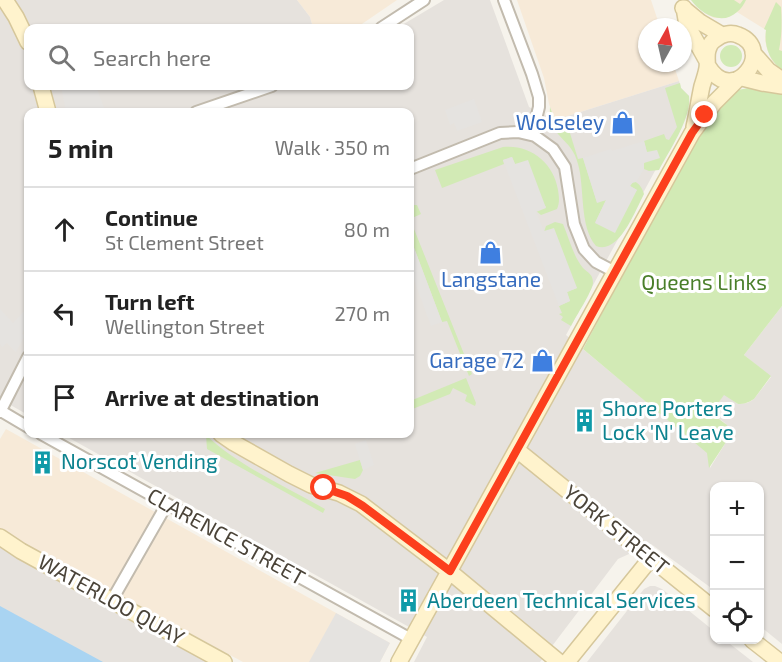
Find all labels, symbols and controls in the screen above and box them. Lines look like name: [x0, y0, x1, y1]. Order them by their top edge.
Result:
north arrow: [638, 18, 692, 72]
search box: [24, 24, 414, 90]
icon: search: [45, 41, 78, 74]
text: Search here: [93, 44, 211, 70]
route end: [691, 101, 717, 127]
place label: Wolseley: [516, 109, 604, 134]
shop icon: Wolseley: [609, 110, 635, 136]
text: 5 min: [48, 132, 114, 163]
text: Walk · 350 m: [275, 135, 390, 159]
text: Continue: [105, 204, 198, 230]
icon: ahead: [48, 213, 81, 246]
text: 80 m: [344, 217, 390, 241]
text: St Clement Street: [105, 230, 264, 254]
shop icon: Langstane: [478, 239, 504, 265]
place label: Langstane: [441, 266, 541, 291]
park label: Queens Links: [641, 269, 767, 295]
text: Turn left: [105, 288, 194, 314]
icon: left: [48, 297, 81, 330]
text: 270 m: [334, 301, 390, 325]
text: Wellington Street: [105, 314, 265, 338]
place label: Garage 72: [429, 347, 524, 372]
shop icon: Garage 72: [529, 348, 555, 374]
icon: arrive: [48, 381, 81, 414]
text: Arrive at destination: [105, 384, 319, 410]
place label: Shore Porters Lock 'N' Leave: [602, 395, 734, 444]
building icon: Shore Porters Lock 'N' Leave: [571, 408, 597, 434]
place label: Norscot Vending: [61, 448, 218, 473]
building icon: Norscot Vending: [30, 449, 56, 475]
route start: [310, 474, 336, 500]
street label: YORK STREET: [559, 479, 675, 579]
street label: CLARENCE STREET: [143, 482, 310, 589]
map controls: [710, 482, 764, 644]
button: +: [710, 482, 764, 536]
button: −: [710, 536, 764, 590]
street label: WATERLOO QUAY: [34, 548, 189, 650]
place label: Aberdeen Technical Services: [427, 587, 696, 612]
building icon: Aberdeen Technical Services: [396, 588, 422, 614]
button: locate: [710, 590, 764, 644]

